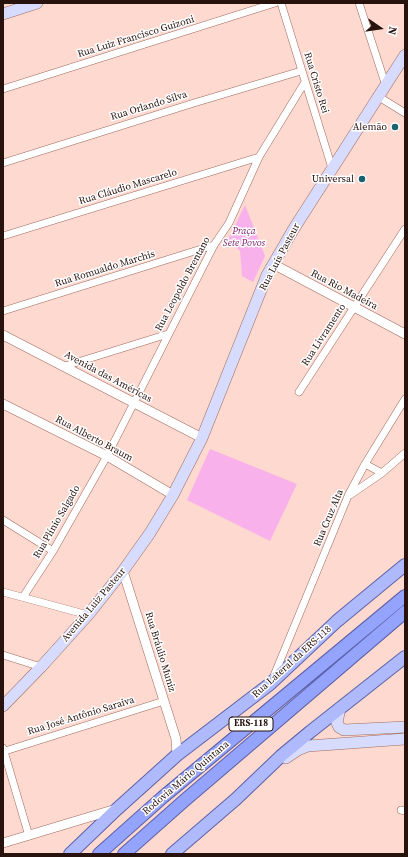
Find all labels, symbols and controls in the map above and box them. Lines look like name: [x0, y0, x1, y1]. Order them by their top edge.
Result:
north arrow: [360, 8, 400, 48]
street label: Rua Luiz Francisco Guizoni: [76, 14, 196, 60]
text: N: [384, 25, 400, 36]
street label: Rua Cristo Rei: [301, 51, 331, 115]
street label: Rua Orlando Silva: [109, 89, 189, 123]
place label: Alemão: [353, 121, 387, 133]
marker: Alemão: [390, 122, 400, 132]
street label: Rua Cláudio Mascarelo: [78, 166, 178, 208]
place label: Universal: [312, 173, 354, 185]
marker: Universal: [357, 174, 367, 184]
street label: Rua Luís Pasteur: [257, 221, 303, 293]
park label: Praça Sete Povos: [223, 225, 265, 248]
street label: Rua Leopoldo Brentano: [153, 235, 213, 333]
street label: Rua Romualdo Marchis: [54, 248, 156, 290]
street label: Rua Rio Madeira: [309, 267, 379, 313]
street label: Rua Livramento: [299, 302, 349, 368]
street label: Avenida das Américas: [62, 349, 154, 405]
street label: Rua Alberto Braum: [53, 414, 135, 464]
street label: Rua Plínio Salgado: [31, 483, 83, 561]
street label: Rua Cruz Alta: [312, 488, 346, 548]
street label: Avenida Luiz Pasteur: [59, 565, 129, 645]
street label: Rua Bráulio Muniz: [142, 611, 178, 693]
street label: Rua Lateral da ERS-118: [250, 623, 334, 701]
street label: Rua José Antônio Saraiva: [26, 694, 136, 738]
road number: ERS-118: [229, 717, 273, 731]
street label: Rodovia Mário Quintana: [140, 738, 232, 818]

